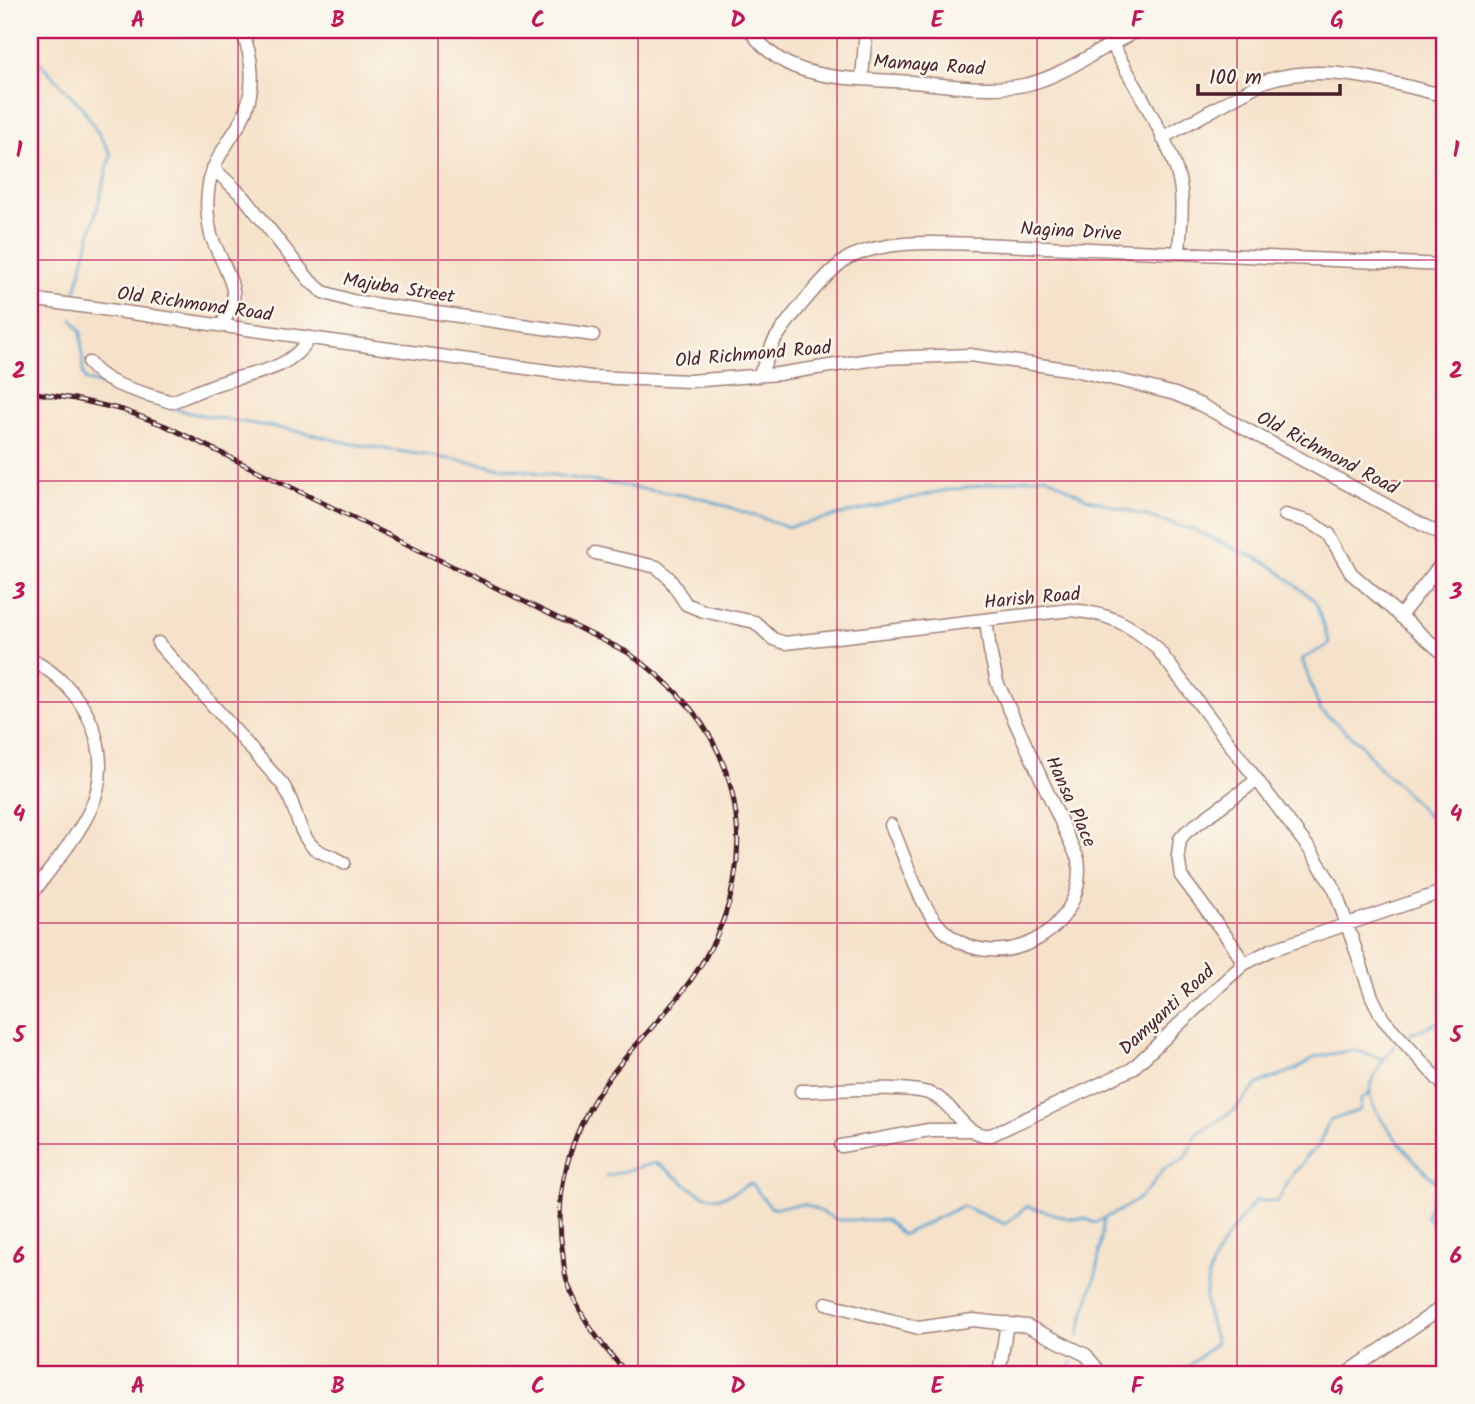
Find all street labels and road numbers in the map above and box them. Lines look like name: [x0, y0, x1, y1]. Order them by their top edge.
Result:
street label: Mamaya Road: [872, 47, 986, 85]
street label: Nagina Drive: [1019, 214, 1123, 250]
street label: Majuba Street: [341, 265, 457, 313]
street label: Old Richmond Road: [115, 279, 275, 331]
street label: Old Richmond Road: [674, 333, 833, 377]
street label: Old Richmond Road: [1251, 404, 1404, 504]
street label: Harish Road: [983, 580, 1082, 618]
street label: Hansa Place: [1037, 751, 1104, 853]
street label: Damyanti Road: [1113, 958, 1223, 1063]

